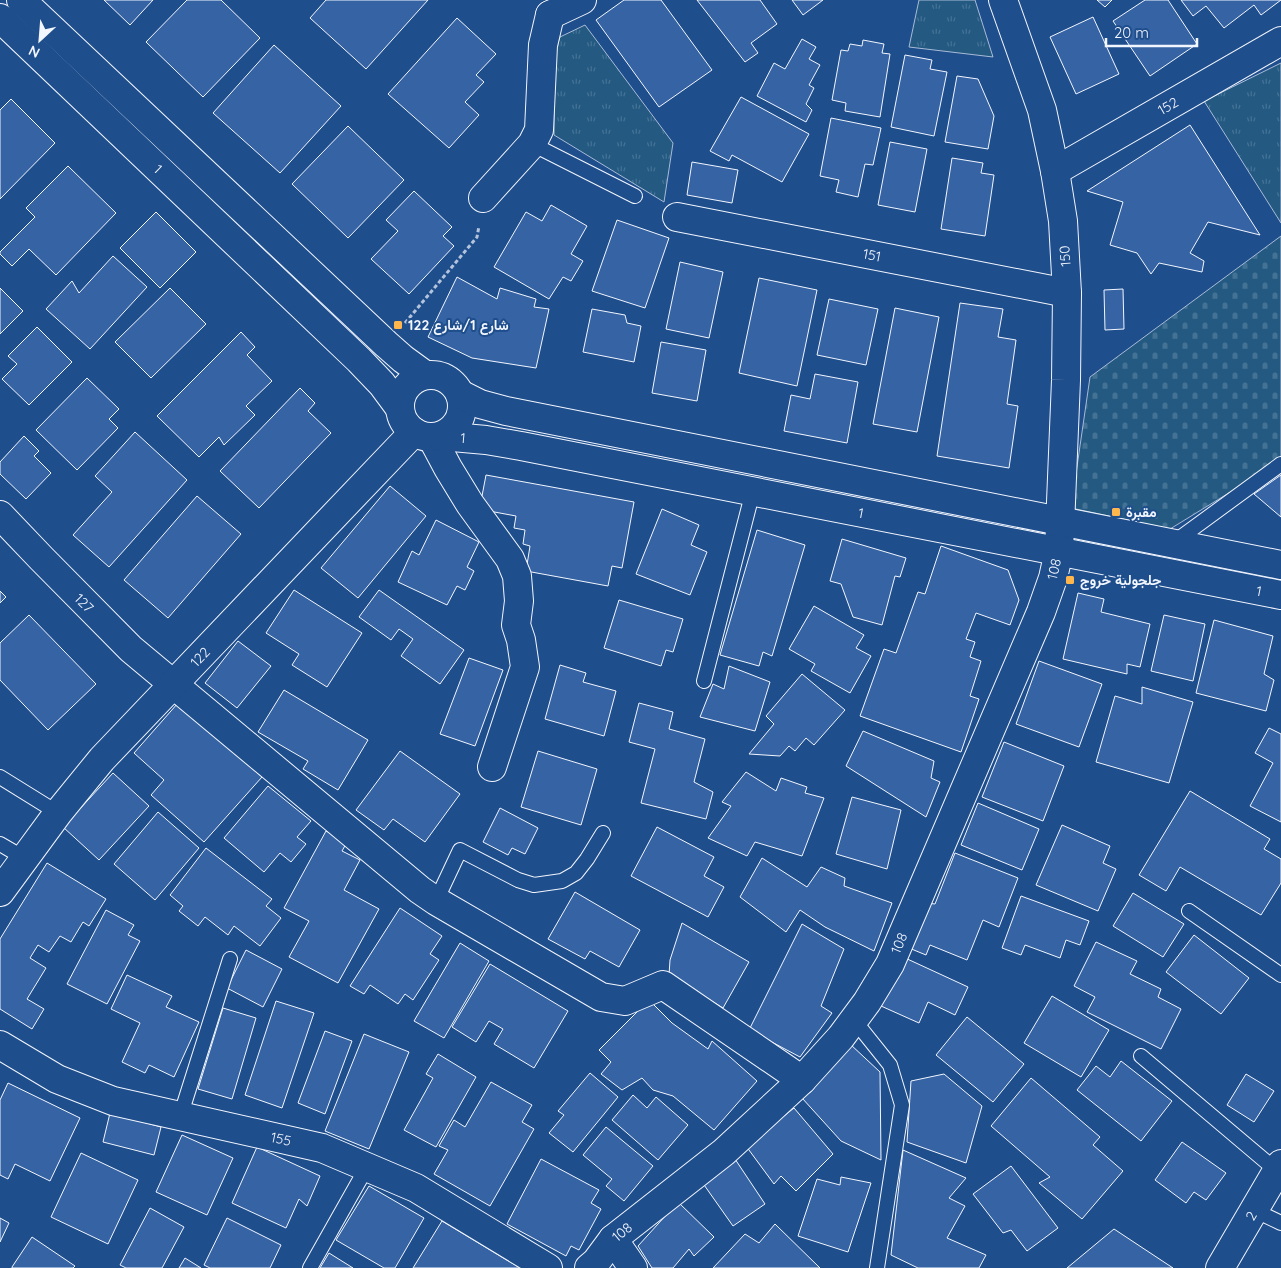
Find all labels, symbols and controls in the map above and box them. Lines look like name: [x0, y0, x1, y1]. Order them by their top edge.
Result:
north arrow: [15, 15, 65, 65]
scale bar: [1106, 15, 1197, 47]
text: 20 m: [1114, 23, 1149, 42]
text: N: [26, 41, 43, 62]
street label: 152: [1155, 93, 1182, 119]
street label: 1: [150, 161, 166, 177]
street label: 151: [861, 244, 883, 266]
street label: 150: [1055, 245, 1075, 267]
place label: شارع 1/شارع 122: [408, 316, 509, 335]
marker: شارع 1/شارع 122: [392, 319, 404, 331]
street label: 1: [460, 429, 466, 447]
place label: مقبرة: [1126, 503, 1157, 521]
street label: 1: [857, 504, 865, 522]
marker: مقبرة: [1110, 506, 1122, 518]
street label: 108: [1043, 557, 1065, 581]
place label: جلجولية خروج: [1080, 571, 1162, 590]
marker: جلجولية خروج: [1064, 574, 1076, 586]
street label: 1: [1255, 582, 1263, 600]
street label: 127: [71, 590, 97, 616]
street label: 122: [186, 643, 214, 671]
street label: 108: [887, 930, 911, 956]
street label: 155: [269, 1128, 293, 1150]
street label: 2: [1241, 1208, 1261, 1224]
street label: 108: [608, 1218, 636, 1246]

